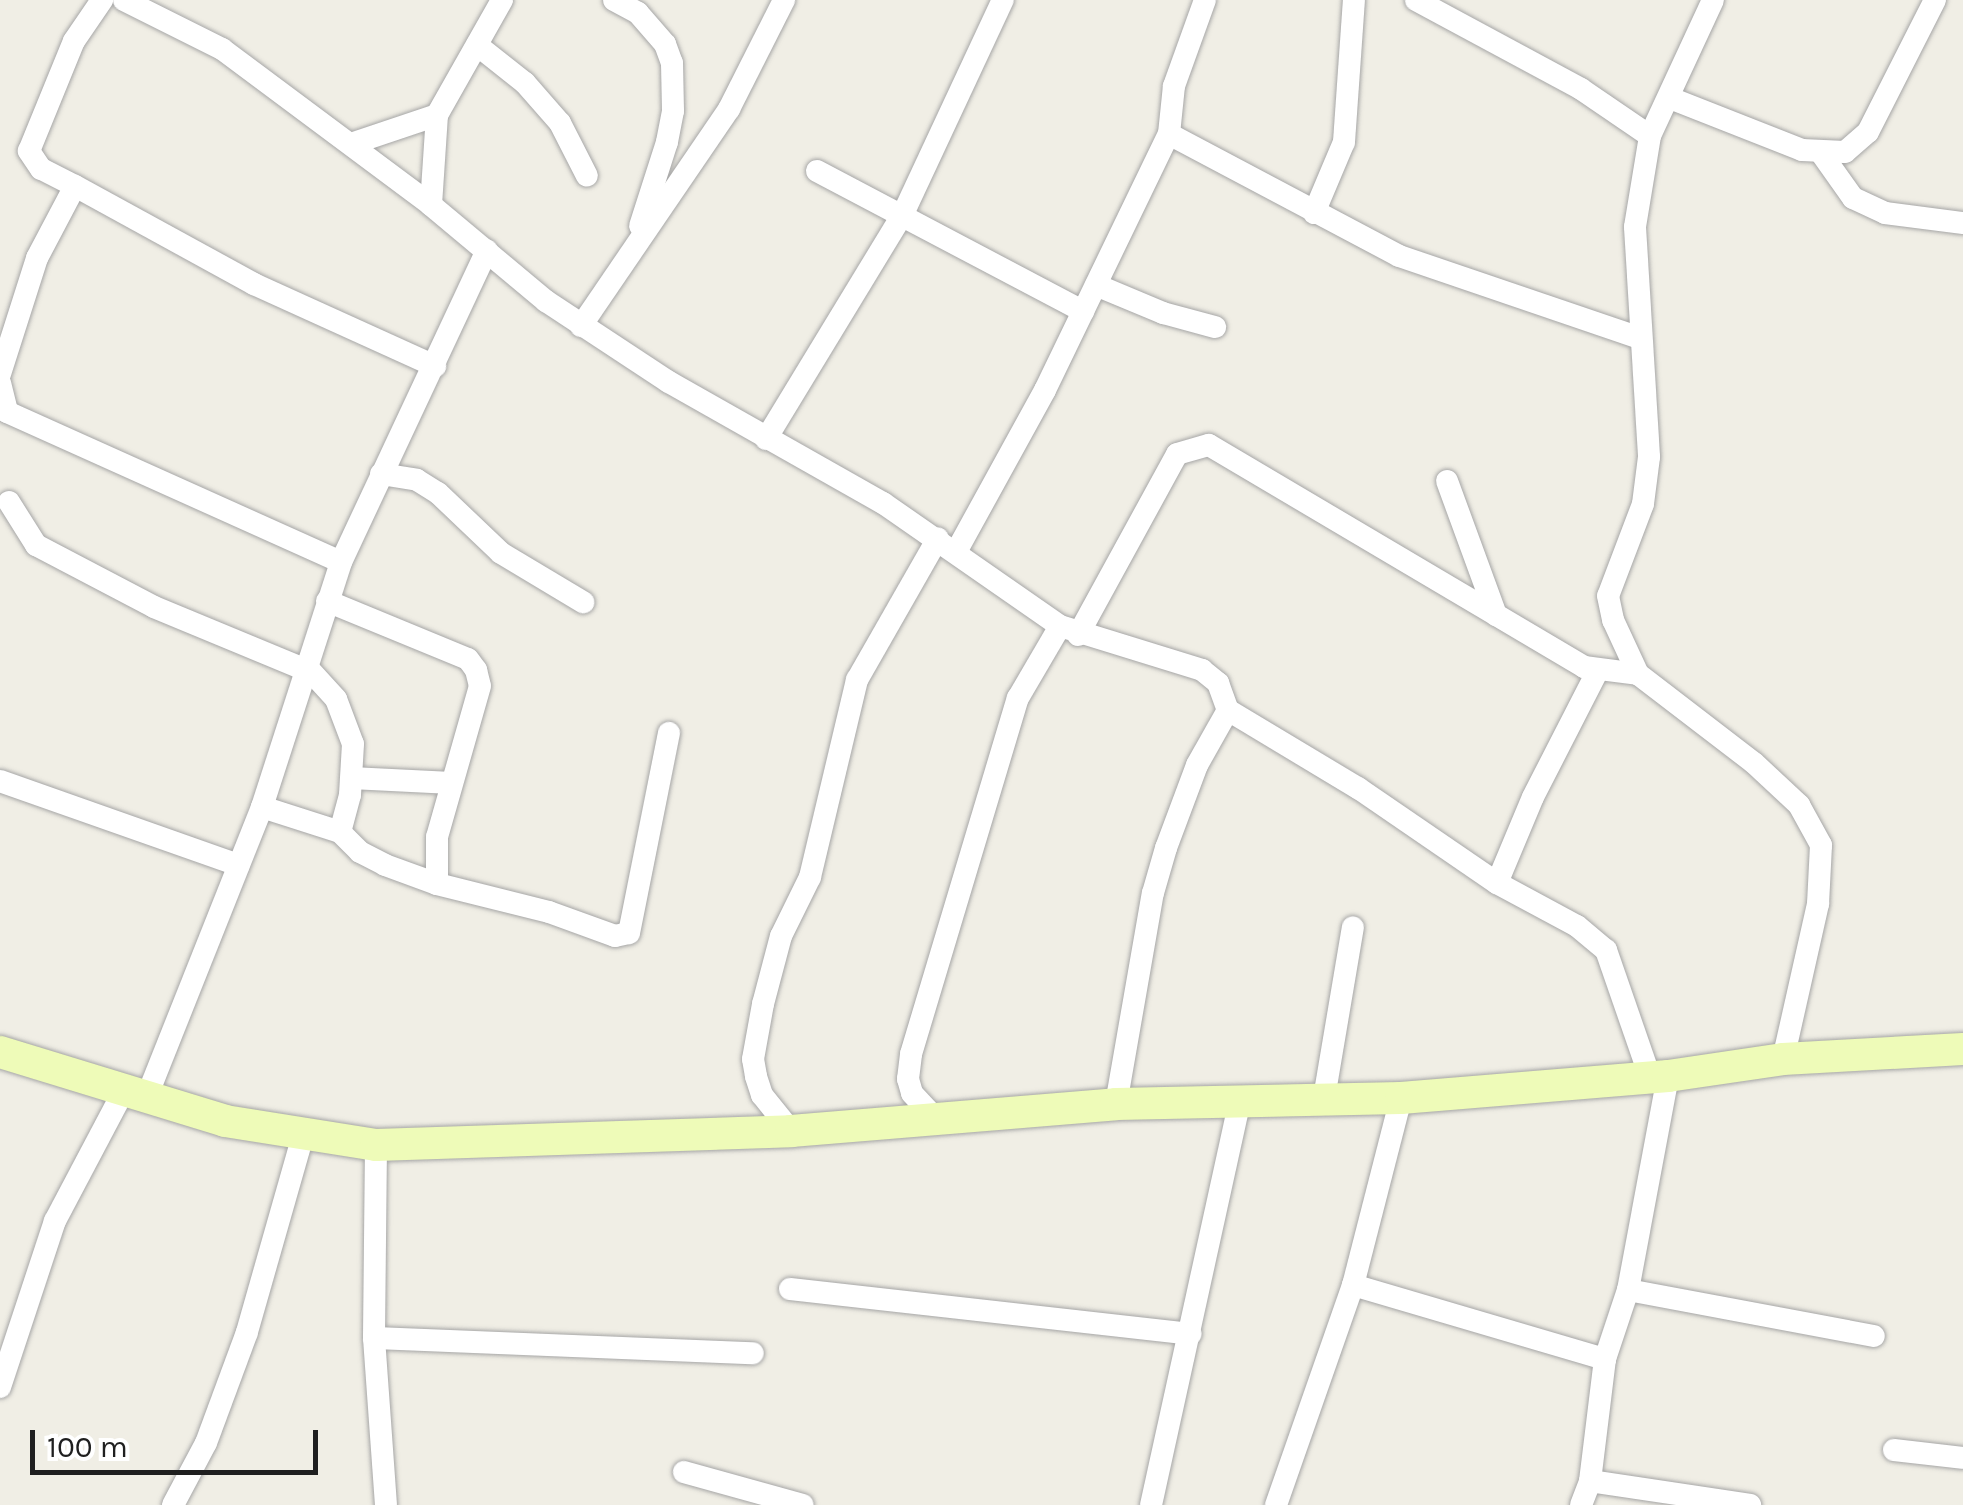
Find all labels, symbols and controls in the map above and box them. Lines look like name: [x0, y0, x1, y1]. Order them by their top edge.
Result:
scale bar: [35, 1410, 322, 1472]
text: 100 m: [47, 1429, 128, 1465]

